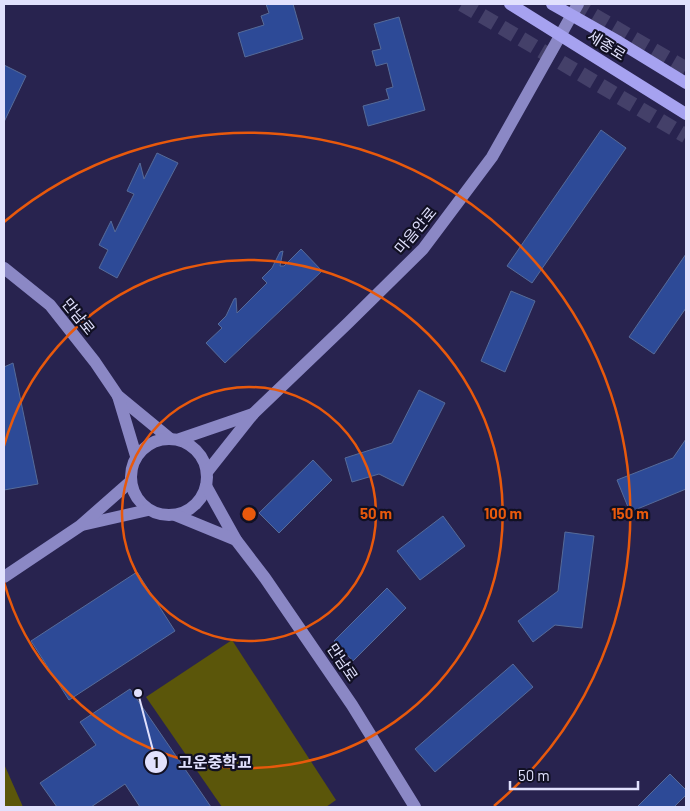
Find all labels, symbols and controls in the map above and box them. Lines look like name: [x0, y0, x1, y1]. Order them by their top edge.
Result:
street label: 세종로: [585, 26, 629, 64]
street label: 마음안로: [390, 203, 440, 257]
street label: 만남로: [59, 294, 99, 338]
text: 50 m: [360, 504, 392, 522]
text: 100 m: [484, 504, 522, 522]
text: 150 m: [611, 504, 649, 522]
centre of rings: [240, 505, 258, 523]
street label: 만남로: [324, 640, 362, 684]
callout: 고운중학교: [143, 747, 262, 778]
text: 고운중학교: [178, 752, 252, 771]
text: 1: [153, 753, 159, 771]
scale bar: [510, 758, 638, 790]
text: 50 m: [518, 766, 550, 784]

